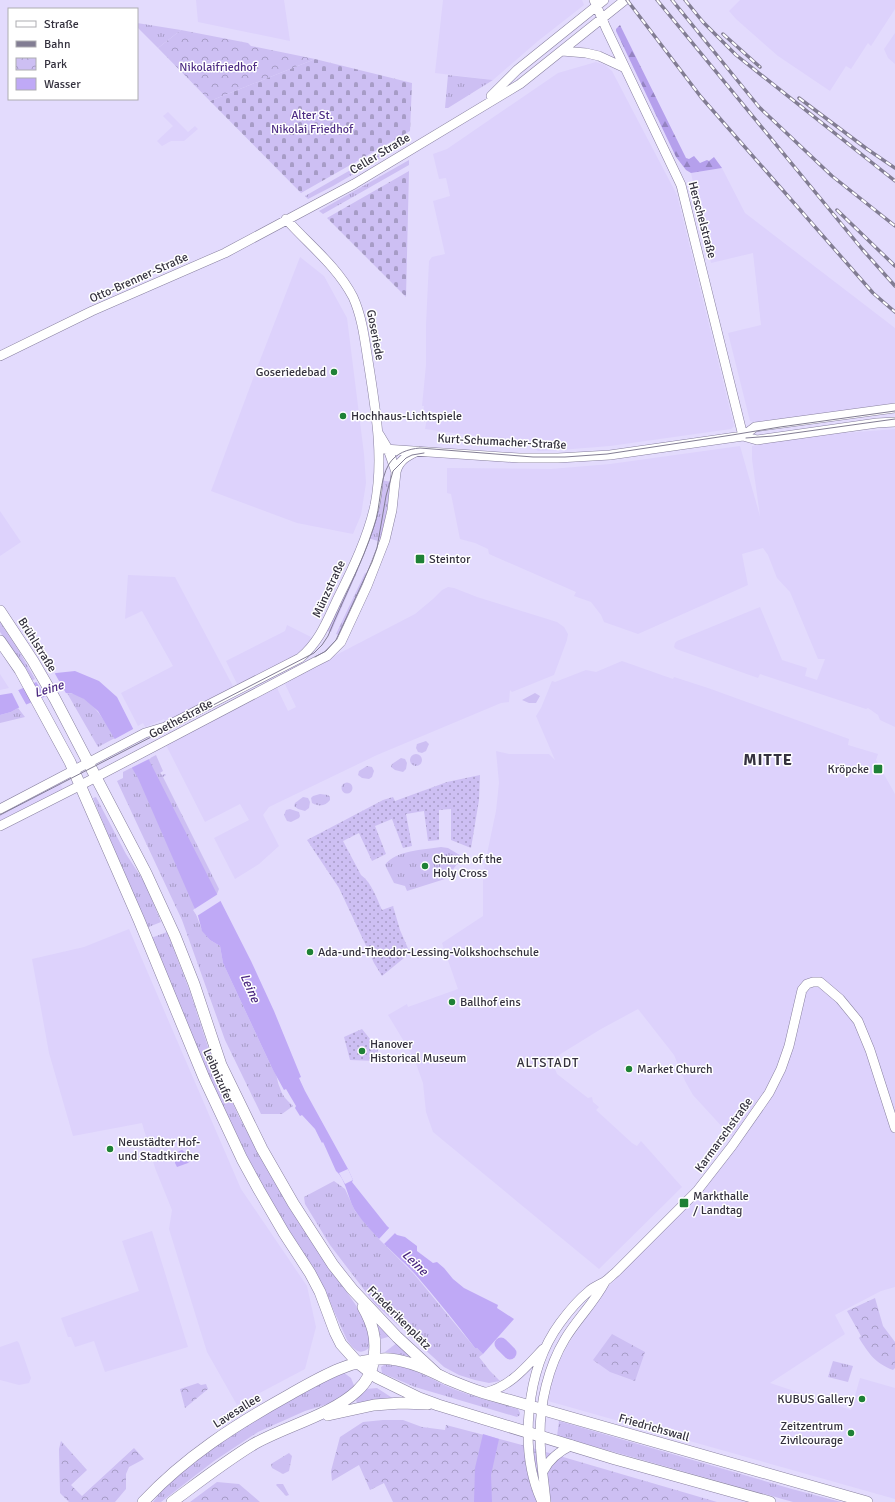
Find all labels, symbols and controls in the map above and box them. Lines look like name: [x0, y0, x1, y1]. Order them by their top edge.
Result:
legend: [8, 8, 138, 100]
text: Straße: [44, 17, 79, 32]
text: Bahn: [44, 37, 70, 52]
text: Park: [44, 57, 67, 72]
park label: Nikolaifriedhof: [179, 60, 258, 75]
text: Wasser: [44, 77, 81, 92]
park label: Alter St. Nikolai Friedhof: [271, 108, 354, 137]
street label: Celler Straße: [347, 130, 413, 178]
street label: Herschelstraße: [685, 180, 719, 260]
street label: Otto-Brenner-Straße: [87, 250, 191, 306]
street label: Goseriede: [363, 308, 387, 362]
place label: Goseriedebad: [256, 365, 326, 380]
marker: Goseriedebad: [329, 367, 339, 377]
place label: Hochhaus-Lichtspiele: [351, 409, 462, 424]
marker: Hochhaus-Lichtspiele: [338, 411, 348, 421]
street label: Kurt-Schumacher-Straße: [437, 431, 567, 453]
place label: Steintor: [429, 552, 471, 567]
marker: Steintor: [414, 553, 426, 565]
street label: Münzstraße: [309, 558, 349, 620]
street label: Brühlstraße: [14, 615, 60, 675]
water label: Leine: [32, 677, 67, 701]
street label: Goethestraße: [147, 696, 215, 742]
district label: MITTE: [743, 750, 793, 770]
place label: Kröpcke: [828, 762, 869, 777]
marker: Kröpcke: [872, 763, 884, 775]
place label: Church of the Holy Cross: [433, 852, 502, 881]
marker: Church of the Holy Cross: [420, 861, 430, 871]
place label: Ada-und-Theodor-Lessing-Volkshochschule: [318, 945, 539, 960]
marker: Ada-und-Theodor-Lessing-Volkshochschule: [305, 947, 315, 957]
water label: Leine: [237, 971, 264, 1006]
place label: Ballhof eins: [460, 995, 521, 1010]
marker: Ballhof eins: [447, 997, 457, 1007]
place label: Hanover Historical Museum: [370, 1037, 466, 1066]
marker: Hanover Historical Museum: [357, 1046, 367, 1056]
street label: Leibnizufer: [199, 1047, 237, 1106]
district label: ALTSTADT: [517, 1055, 579, 1071]
place label: Market Church: [637, 1062, 713, 1077]
marker: Market Church: [624, 1064, 634, 1074]
street label: Karmarschstraße: [692, 1095, 756, 1175]
place label: Neustädter Hof- und Stadtkirche: [118, 1135, 200, 1164]
marker: Neustädter Hof- und Stadtkirche: [105, 1144, 115, 1154]
place label: Markthalle / Landtag: [693, 1189, 749, 1218]
marker: Markthalle / Landtag: [678, 1197, 690, 1209]
water label: Leine: [399, 1247, 432, 1280]
street label: Friederikenplatz: [364, 1283, 434, 1353]
street label: Lavesallee: [210, 1390, 264, 1432]
place label: KUBUS Gallery: [777, 1392, 854, 1407]
marker: KUBUS Gallery: [857, 1394, 867, 1404]
street label: Friedrichswall: [617, 1411, 692, 1445]
place label: Zeitzentrum Zivilcourage: [780, 1419, 843, 1448]
marker: Zeitzentrum Zivilcourage: [846, 1428, 856, 1438]

